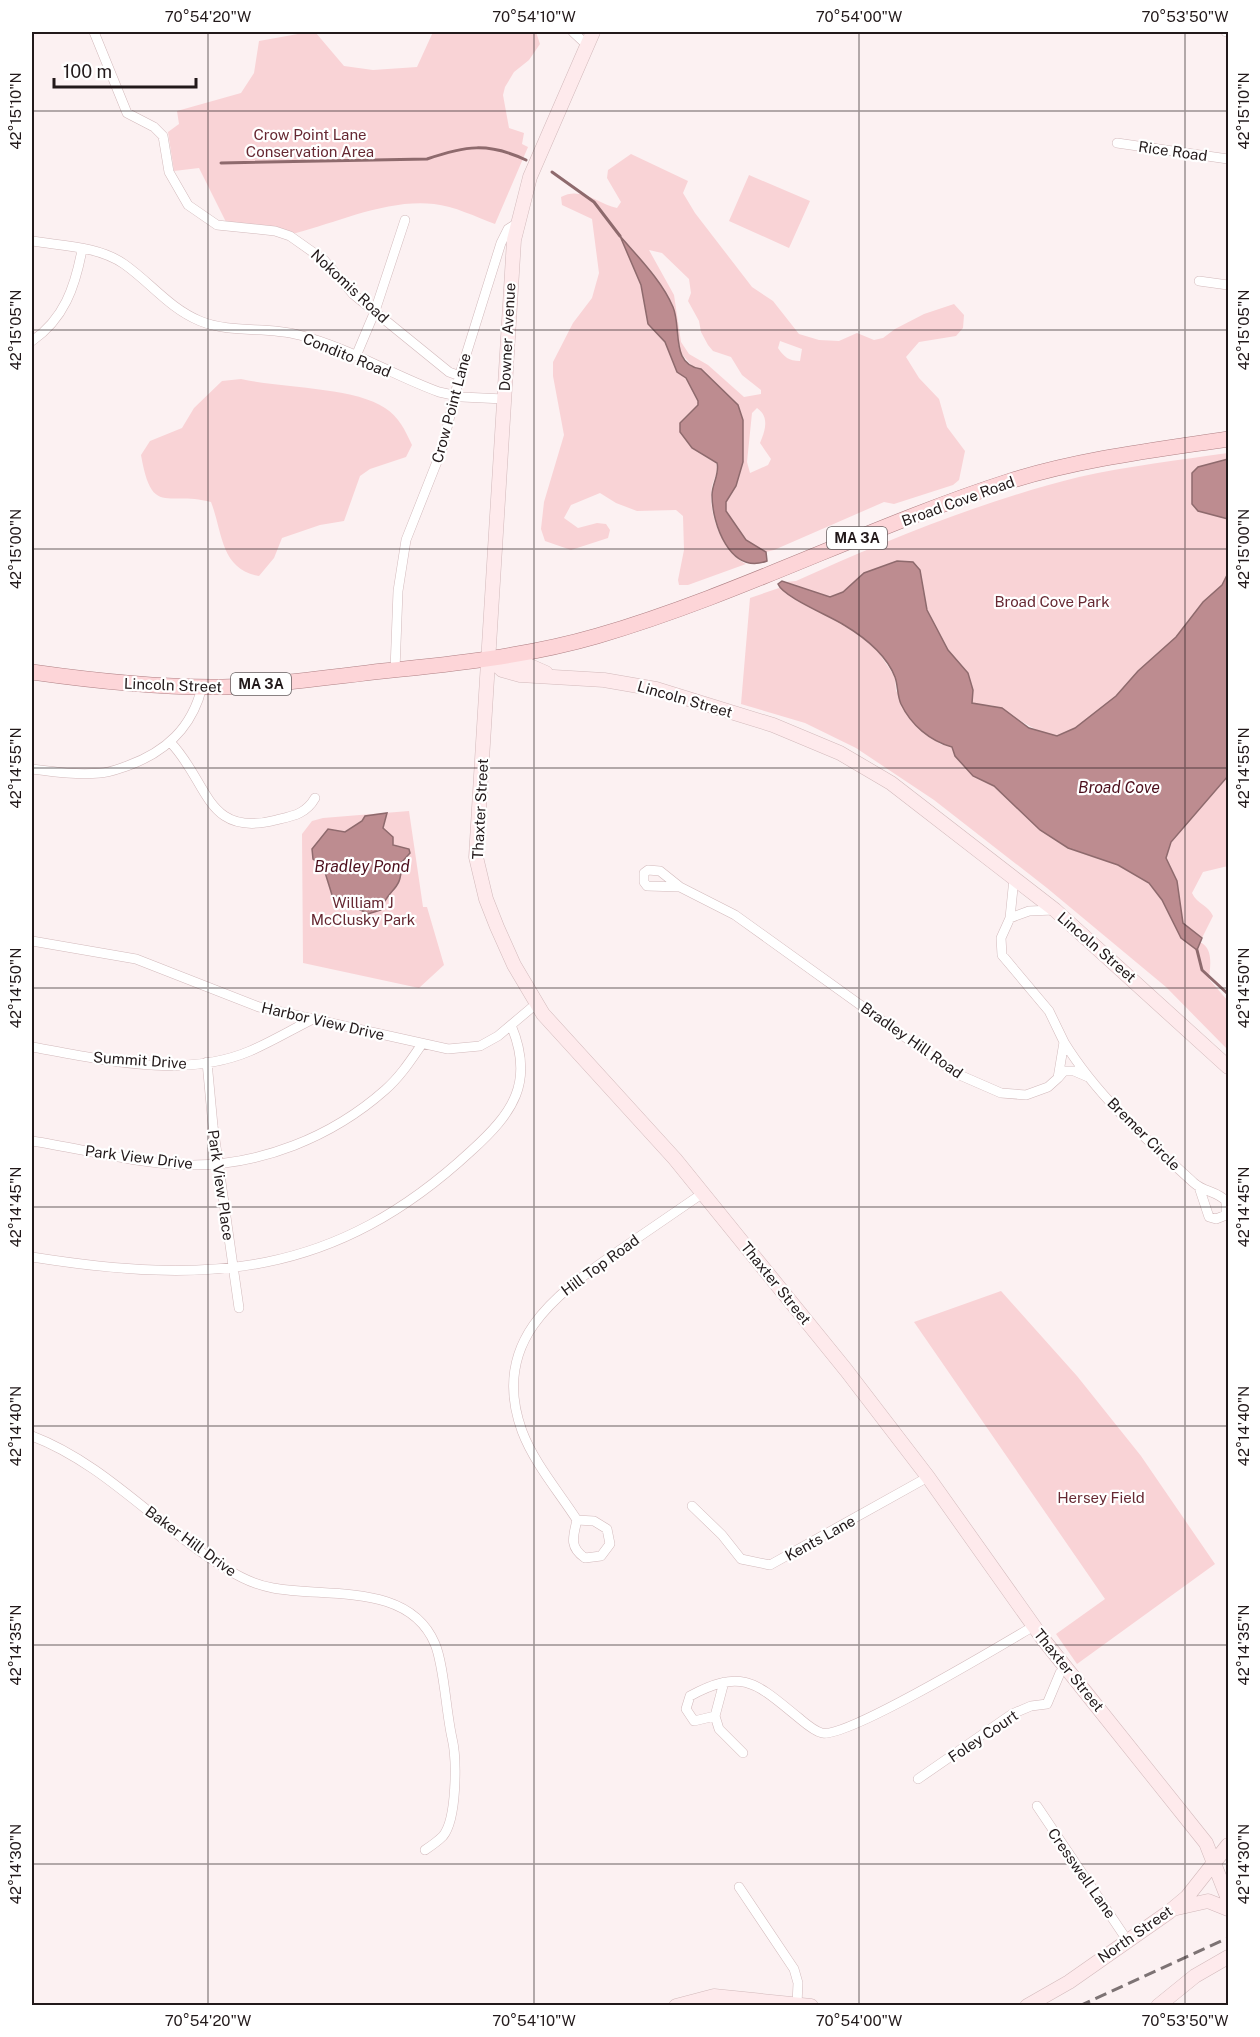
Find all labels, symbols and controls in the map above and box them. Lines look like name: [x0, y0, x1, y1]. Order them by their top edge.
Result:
text: 70°54'20"W: [165, 8, 251, 25]
text: 70°54'10"W: [492, 8, 576, 25]
text: 70°54'00"W: [816, 8, 902, 25]
text: 70°53'50"W: [1141, 8, 1229, 25]
scale bar: [54, 51, 196, 89]
text: 100 m: [63, 61, 112, 82]
text: 42°15'10"N: [7, 72, 24, 150]
text: 42°15'10"N: [1235, 72, 1252, 150]
park label: Crow Point Lane Conservation Area: [246, 126, 374, 160]
street label: Rice Road: [1137, 138, 1209, 164]
street label: Nokomis Road: [308, 246, 392, 326]
street label: Downer Avenue: [496, 282, 518, 392]
text: 42°15'05"N: [7, 289, 24, 371]
text: 42°15'05"N: [1235, 289, 1252, 371]
street label: Condito Road: [301, 330, 393, 380]
street label: Crow Point Lane: [428, 351, 474, 465]
street label: Broad Cove Road: [899, 473, 1017, 529]
text: 42°15'00"N: [7, 509, 24, 589]
text: 42°15'00"N: [1235, 509, 1252, 589]
road number: MA 3A: [827, 527, 887, 549]
park label: Broad Cove Park: [994, 593, 1110, 610]
road number: MA 3A: [231, 673, 291, 695]
street label: Lincoln Street: [124, 675, 223, 695]
street label: Lincoln Street: [635, 677, 735, 721]
text: 42°14'55"N: [7, 727, 24, 809]
text: 42°14'55"N: [1235, 727, 1252, 809]
street label: Thaxter Street: [469, 758, 491, 860]
water label: Broad Cove: [1078, 778, 1160, 797]
water label: Bradley Pond: [314, 857, 410, 876]
park label: William J McClusky Park: [311, 894, 415, 928]
street label: Lincoln Street: [1054, 908, 1140, 986]
text: 42°14'50"N: [7, 947, 24, 1029]
text: 42°14'50"N: [1235, 947, 1252, 1029]
street label: Bradley Hill Road: [858, 998, 966, 1082]
street label: Harbor View Drive: [260, 999, 386, 1043]
street label: Summit Drive: [93, 1048, 187, 1072]
street label: Bremer Circle: [1104, 1094, 1184, 1174]
street label: Park View Place: [205, 1129, 237, 1241]
street label: Park View Drive: [84, 1142, 194, 1172]
text: 42°14'45"N: [7, 1166, 24, 1248]
text: 42°14'45"N: [1235, 1166, 1252, 1248]
street label: Hill Top Road: [558, 1231, 642, 1299]
street label: Thaxter Street: [738, 1238, 815, 1328]
text: 42°14'40"N: [7, 1386, 24, 1466]
text: 42°14'40"N: [1235, 1386, 1252, 1466]
park label: Hersey Field: [1057, 1489, 1145, 1506]
street label: Baker Hill Drive: [142, 1502, 240, 1580]
street label: Kents Lane: [782, 1512, 858, 1564]
text: 42°14'35"N: [7, 1604, 24, 1686]
text: 42°14'35"N: [1235, 1604, 1252, 1686]
street label: Thaxter Street: [1031, 1625, 1108, 1715]
street label: Foley Court: [945, 1706, 1021, 1766]
text: 42°14'30"N: [7, 1824, 24, 1904]
text: 42°14'30"N: [1235, 1824, 1252, 1904]
street label: Cresswell Lane: [1045, 1825, 1119, 1921]
street label: North Street: [1094, 1902, 1176, 1966]
text: 70°54'20"W: [165, 2012, 251, 2029]
text: 70°54'10"W: [492, 2012, 576, 2029]
text: 70°54'00"W: [816, 2012, 902, 2029]
text: 70°53'50"W: [1141, 2012, 1229, 2029]

